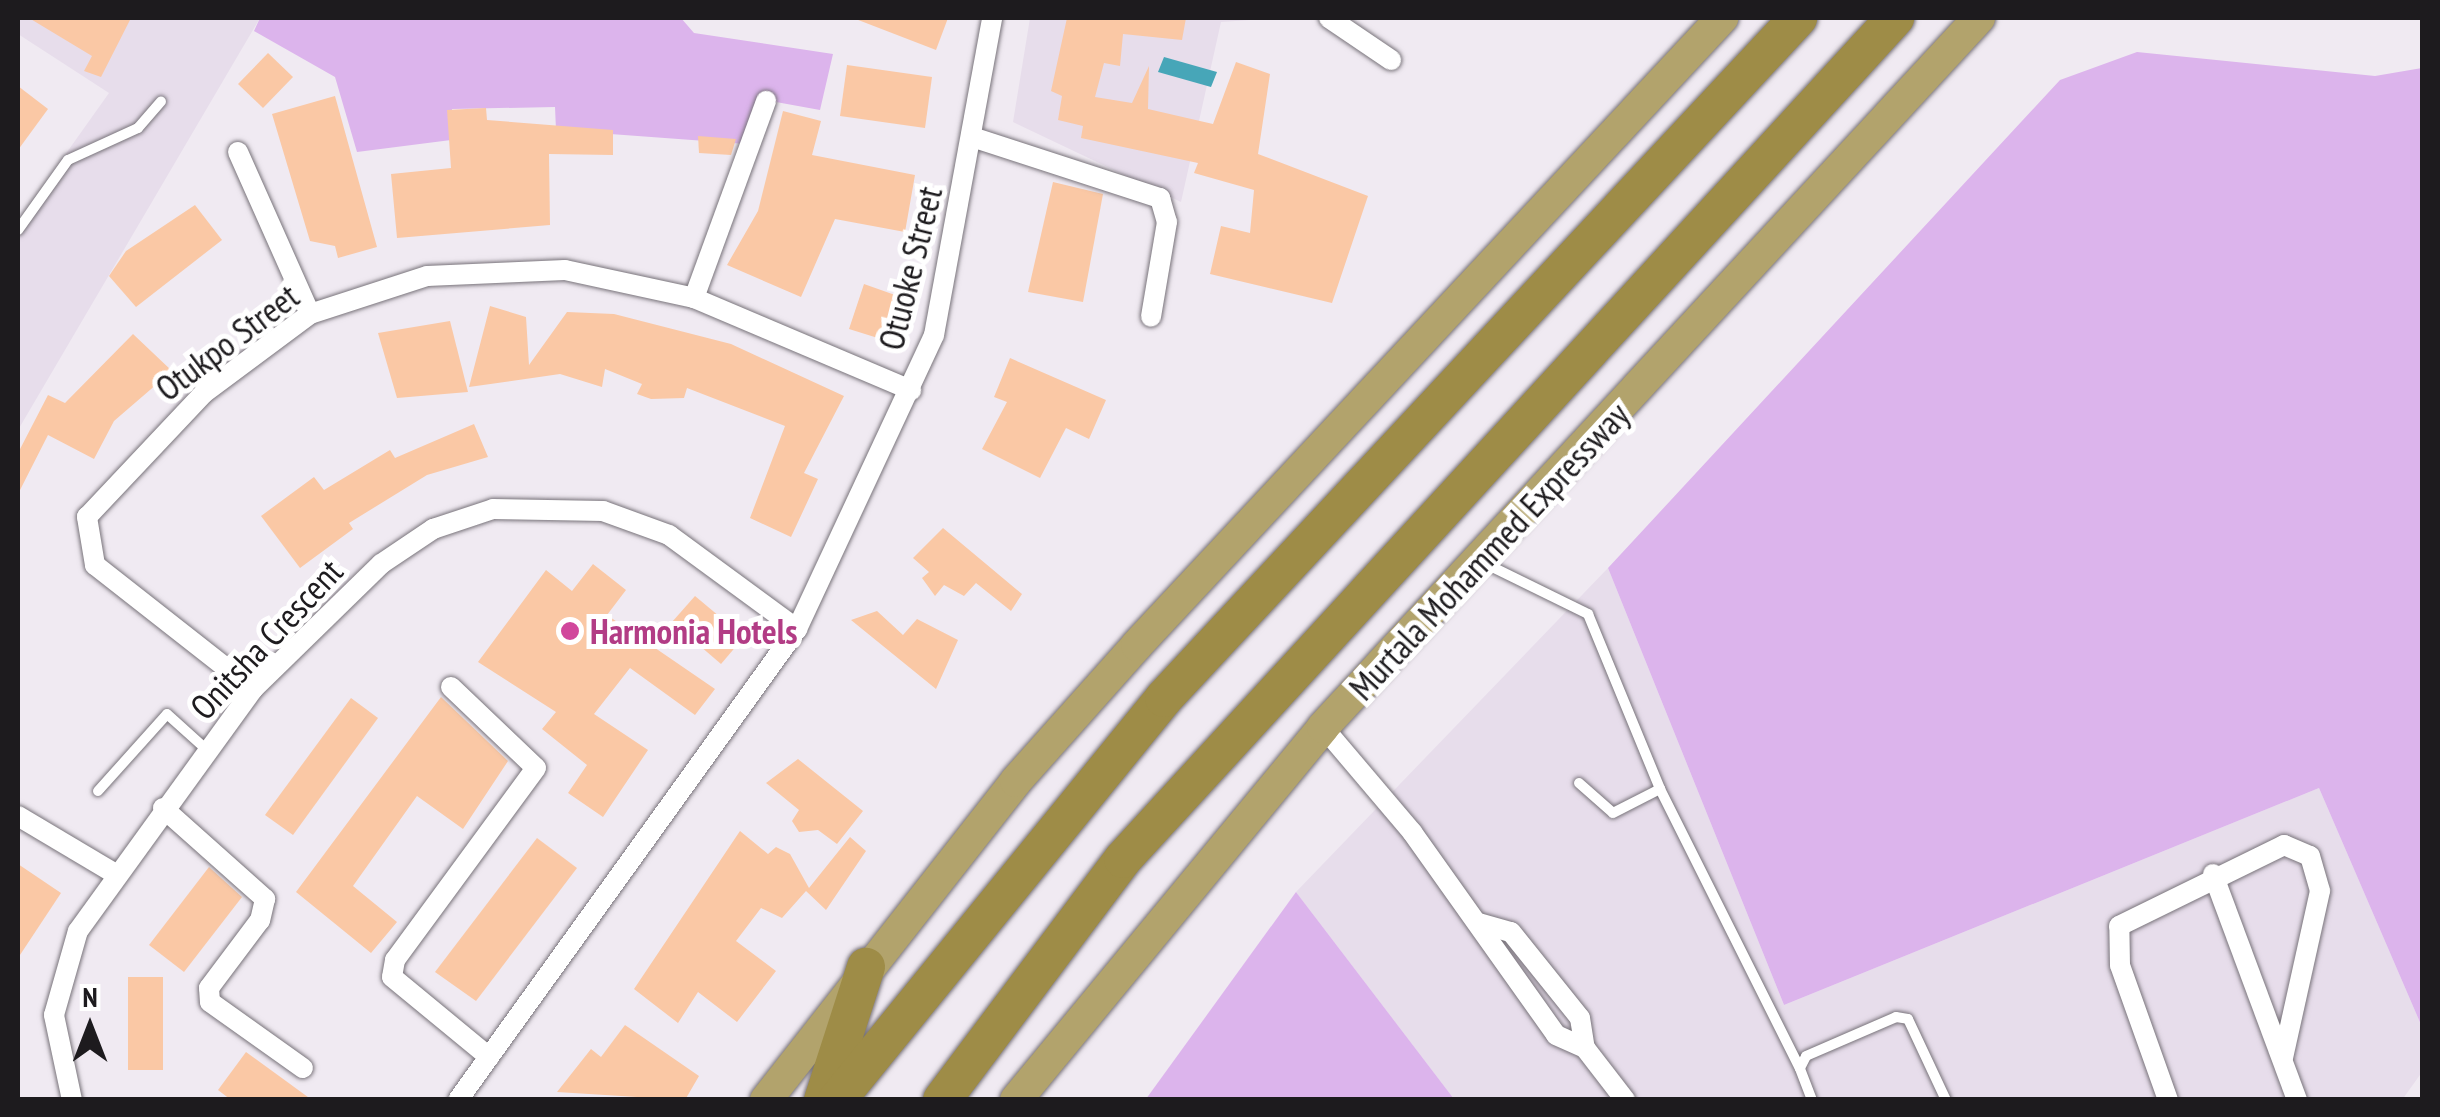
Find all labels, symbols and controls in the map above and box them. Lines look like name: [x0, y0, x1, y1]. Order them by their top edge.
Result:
street label: Otuoke Street: [869, 182, 951, 354]
street label: Otukpo Street: [147, 275, 307, 409]
street label: Murtala Mohammed Expressway: [1340, 394, 1638, 708]
street label: Onitsha Crescent: [181, 550, 351, 728]
place label: Harmonia Hotels: [590, 610, 798, 652]
marker: Harmonia Hotels: [559, 620, 581, 642]
north arrow: [40, 977, 140, 1077]
text: N: [82, 978, 98, 1015]

